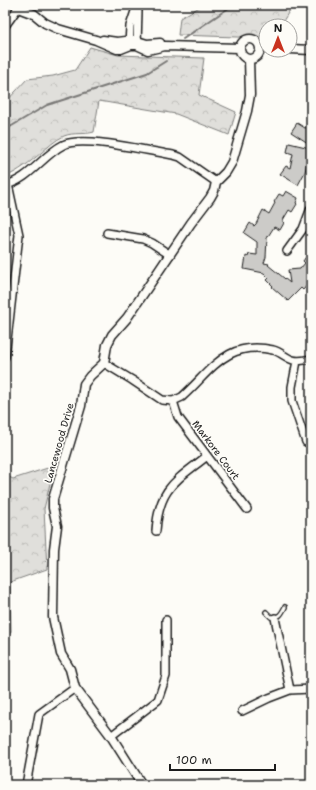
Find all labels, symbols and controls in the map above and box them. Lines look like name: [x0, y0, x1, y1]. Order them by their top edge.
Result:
north arrow: [258, 18, 298, 58]
text: N: [274, 21, 283, 36]
street label: Lancewood Drive: [41, 401, 77, 485]
street label: Markore Court: [189, 418, 243, 482]
scale bar: [170, 746, 275, 772]
text: 100 m: [176, 752, 212, 768]

